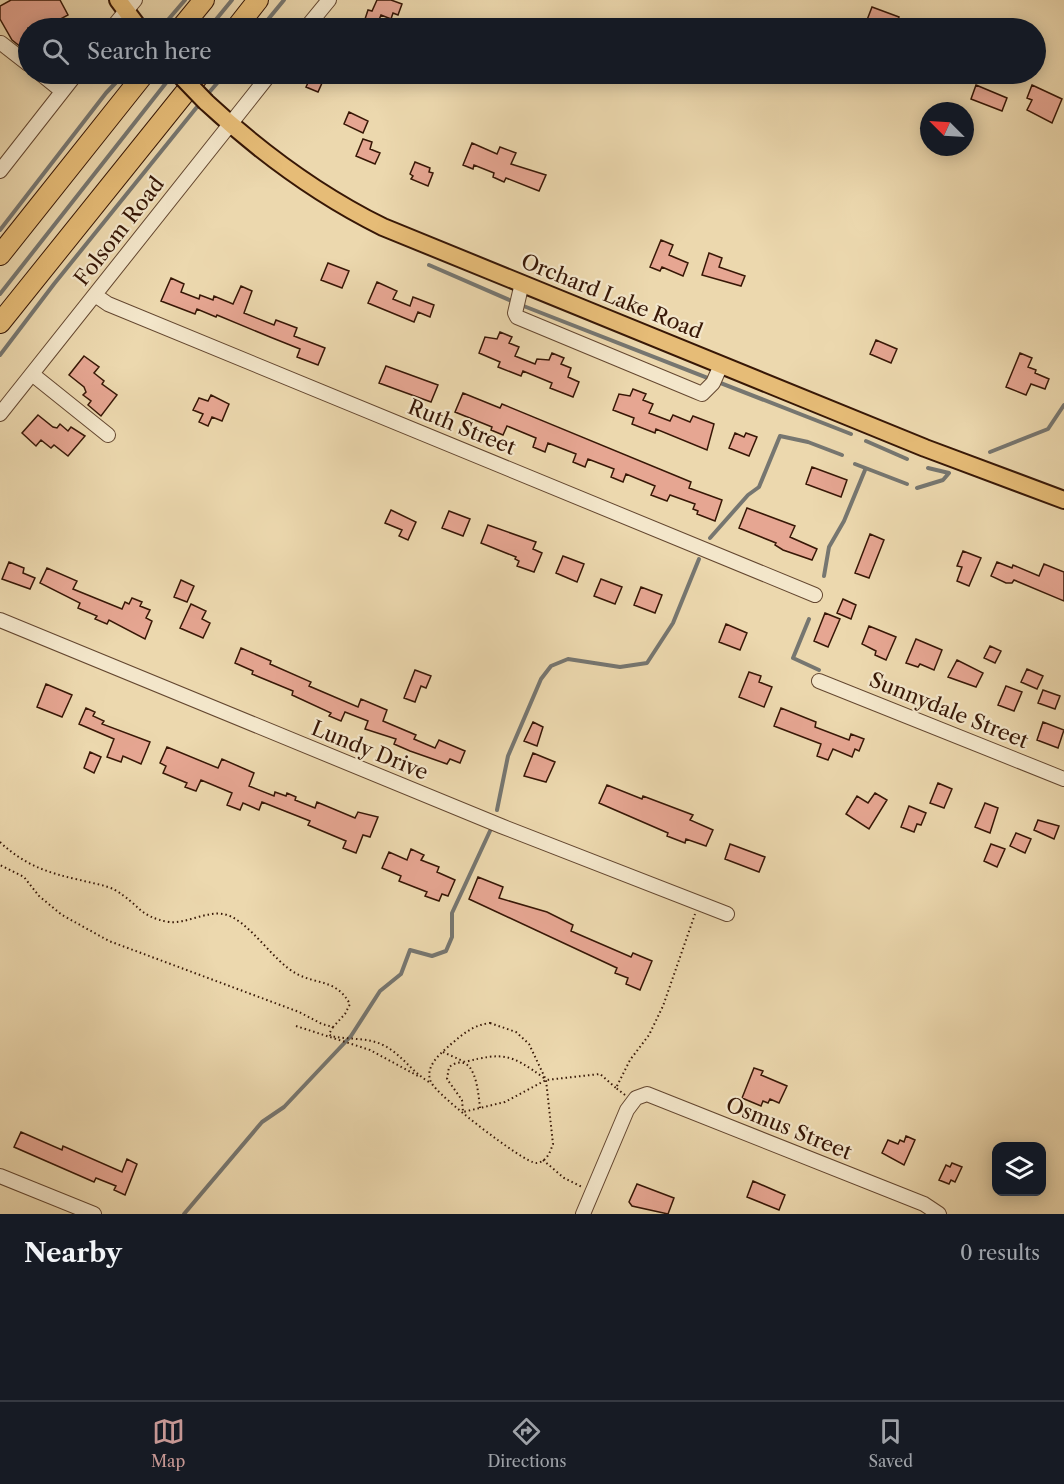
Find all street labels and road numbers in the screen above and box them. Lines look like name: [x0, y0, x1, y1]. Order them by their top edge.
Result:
street label: Folsom Road: [69, 172, 169, 290]
street label: Orchard Lake Road: [518, 248, 707, 344]
street label: Ruth Street: [404, 394, 520, 460]
street label: Sunnydale Street: [866, 667, 1033, 754]
street label: Lundy Drive: [308, 715, 432, 785]
street label: Osmus Street: [722, 1091, 856, 1165]

